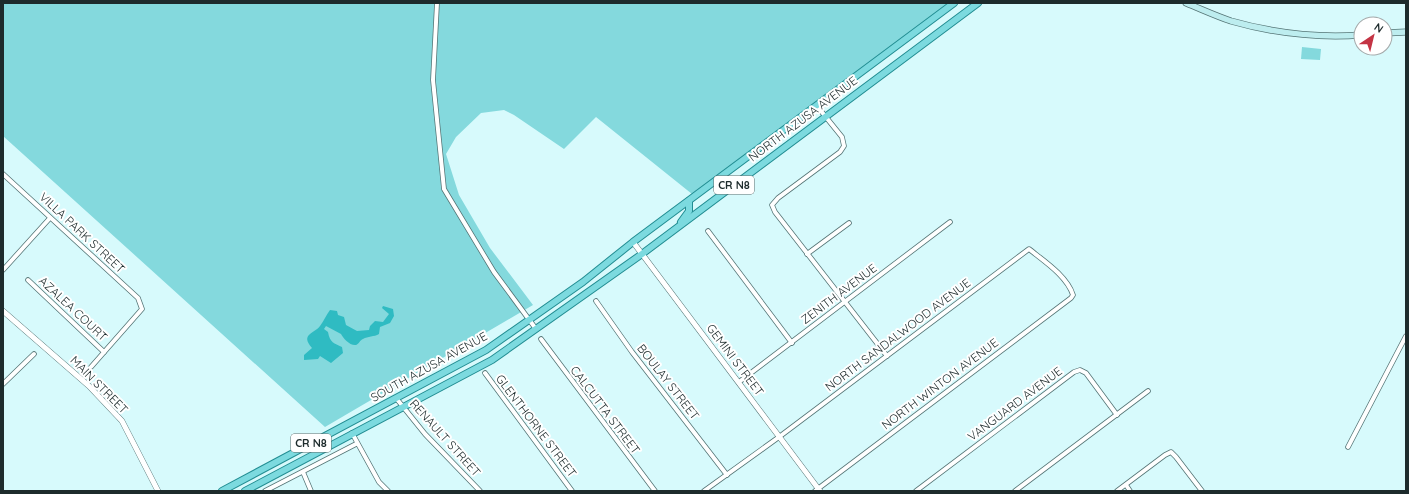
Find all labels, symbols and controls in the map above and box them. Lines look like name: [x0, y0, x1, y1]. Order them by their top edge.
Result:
north arrow: [1353, 16, 1393, 56]
text: N: [1371, 20, 1386, 36]
street label: NORTH AZUSA AVENUE: [745, 73, 860, 164]
road number: CR N8: [714, 176, 754, 194]
street label: VILLA PARK STREET: [36, 189, 128, 276]
street label: ZENITH AVENUE: [798, 260, 880, 327]
street label: AZALEA COURT: [36, 273, 111, 344]
street label: NORTH SANDALWOOD AVENUE: [822, 275, 973, 394]
street label: GEMINI STREET: [704, 321, 767, 399]
street label: SOUTH AZUSA AVENUE: [368, 328, 490, 405]
street label: NORTH WINTON AVENUE: [878, 335, 1001, 432]
street label: BOULAY STREET: [634, 341, 703, 423]
street label: MAIN STREET: [67, 353, 131, 417]
street label: CALCUTTA STREET: [567, 363, 643, 457]
street label: VANGUARD AVENUE: [965, 363, 1065, 444]
street label: GLENTHORNE STREET: [493, 371, 580, 480]
street label: RENAULT STREET: [407, 396, 484, 479]
road number: CR N8: [291, 434, 331, 452]

